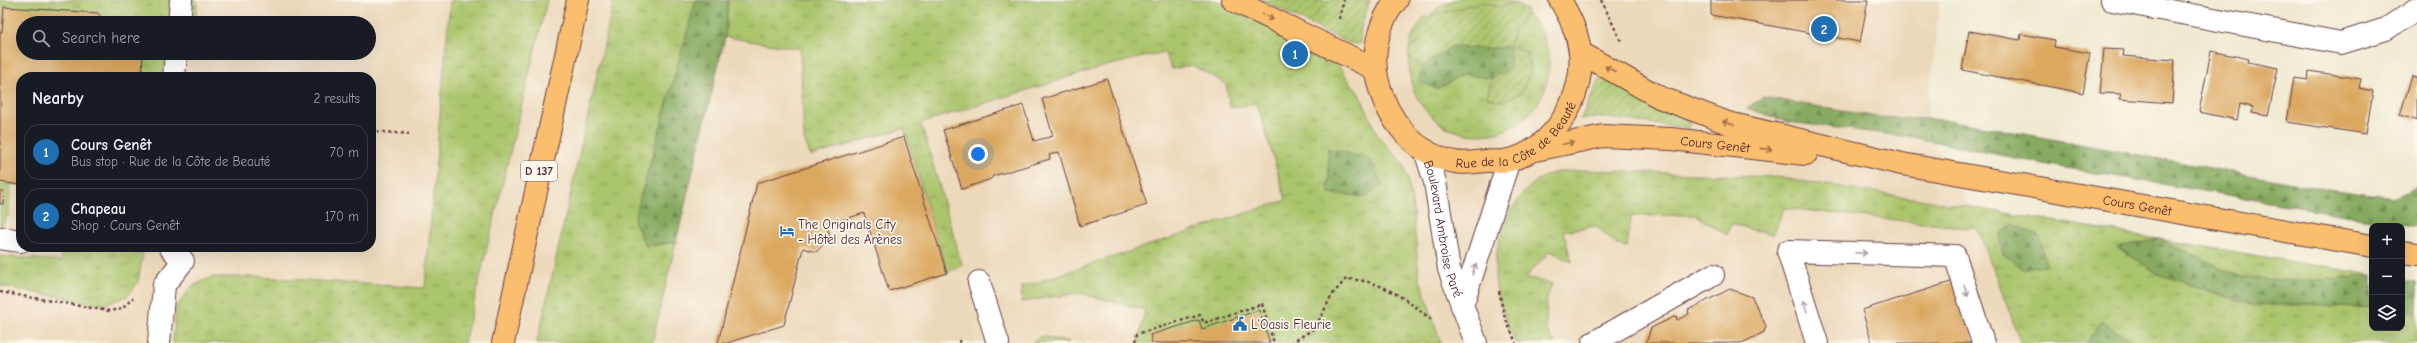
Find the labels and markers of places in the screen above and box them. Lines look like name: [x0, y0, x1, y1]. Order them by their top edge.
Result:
pin: 2: [1811, 14, 1837, 44]
pin: 1: [1282, 39, 1308, 69]
place label: The Originals City - Hôtel des Arènes: [798, 217, 902, 247]
hotel icon: The Originals City - Hôtel des Arènes: [779, 223, 795, 239]
public building icon: L'Oasis Fleurie: [1232, 316, 1248, 332]
place label: L'Oasis Fleurie: [1251, 317, 1332, 332]

